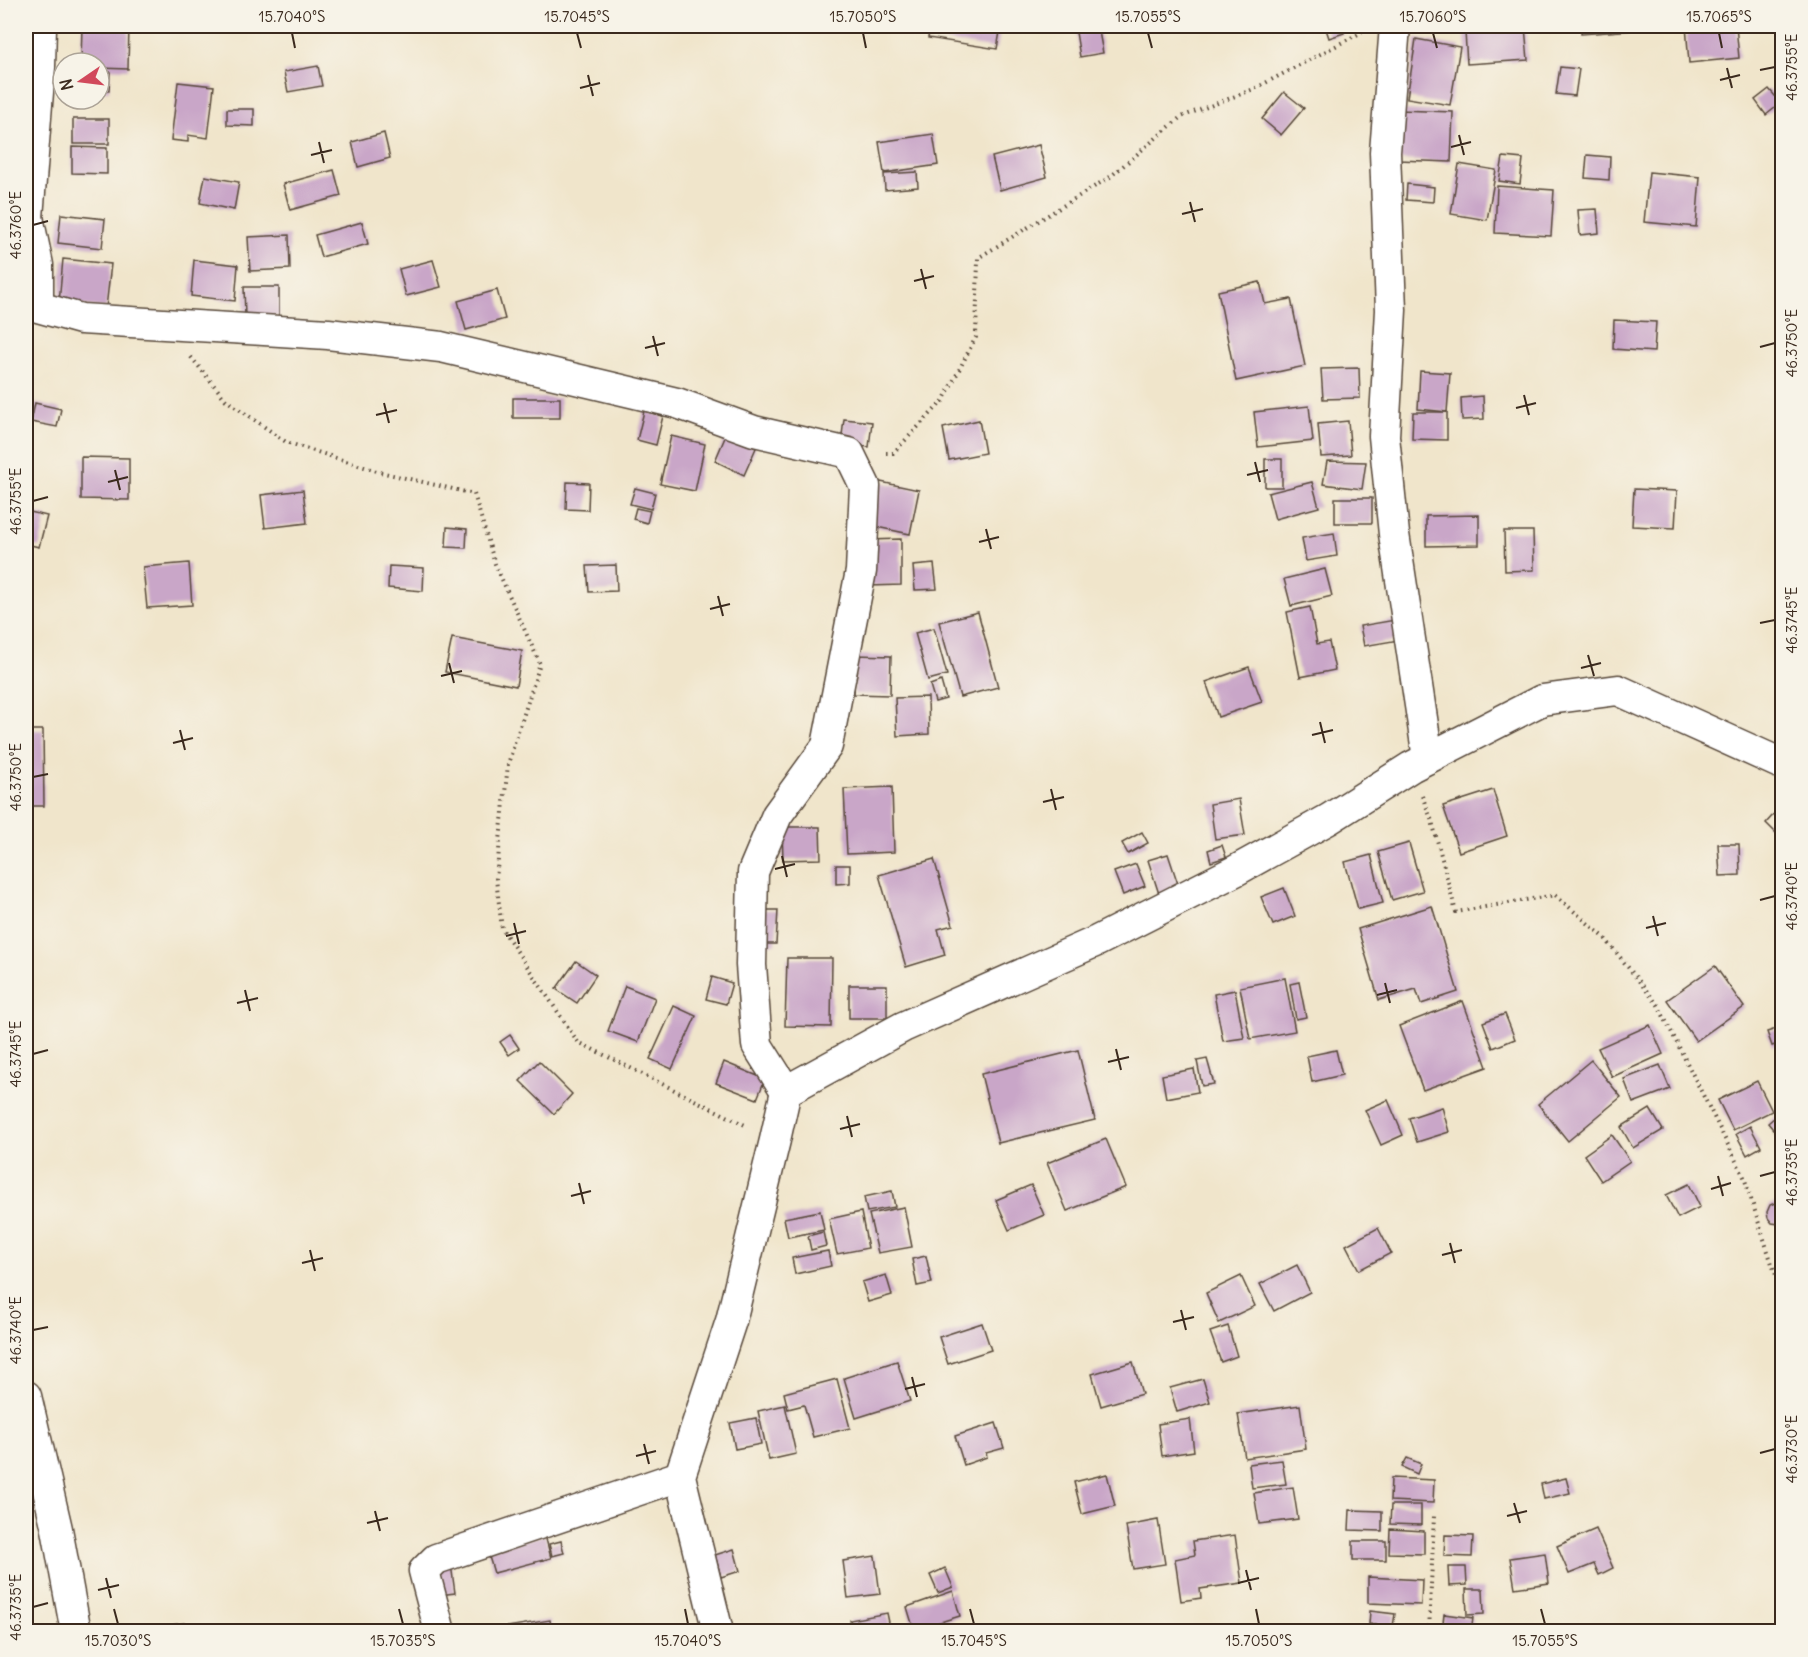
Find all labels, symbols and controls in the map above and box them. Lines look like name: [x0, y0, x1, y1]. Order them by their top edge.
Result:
text: 15.7040°S: [259, 7, 325, 26]
text: 15.7045°S: [544, 7, 610, 26]
text: 15.7050°S: [830, 7, 896, 26]
text: 15.7055°S: [1115, 7, 1181, 26]
text: 15.7060°S: [1400, 7, 1466, 26]
text: 15.7065°S: [1686, 7, 1752, 26]
text: 46.3755°E: [1782, 33, 1801, 101]
north arrow: [51, 51, 111, 111]
text: N: [55, 77, 77, 92]
text: 46.3760°E: [6, 191, 25, 259]
text: 46.3750°E: [1782, 309, 1801, 377]
text: 46.3755°E: [6, 467, 25, 535]
text: 46.3745°E: [1782, 586, 1801, 654]
text: 46.3750°E: [6, 743, 25, 811]
text: 46.3740°E: [1782, 862, 1801, 930]
text: 46.3745°E: [6, 1020, 25, 1088]
text: 46.3735°E: [1782, 1138, 1801, 1206]
text: 46.3740°E: [6, 1296, 25, 1364]
text: 46.3730°E: [1782, 1415, 1801, 1483]
text: 46.3735°E: [6, 1573, 25, 1641]
text: 15.7030°S: [85, 1631, 151, 1650]
text: 15.7035°S: [370, 1631, 436, 1650]
text: 15.7040°S: [655, 1631, 721, 1650]
text: 15.7045°S: [941, 1631, 1007, 1650]
text: 15.7050°S: [1226, 1631, 1292, 1650]
text: 15.7055°S: [1512, 1631, 1578, 1650]

